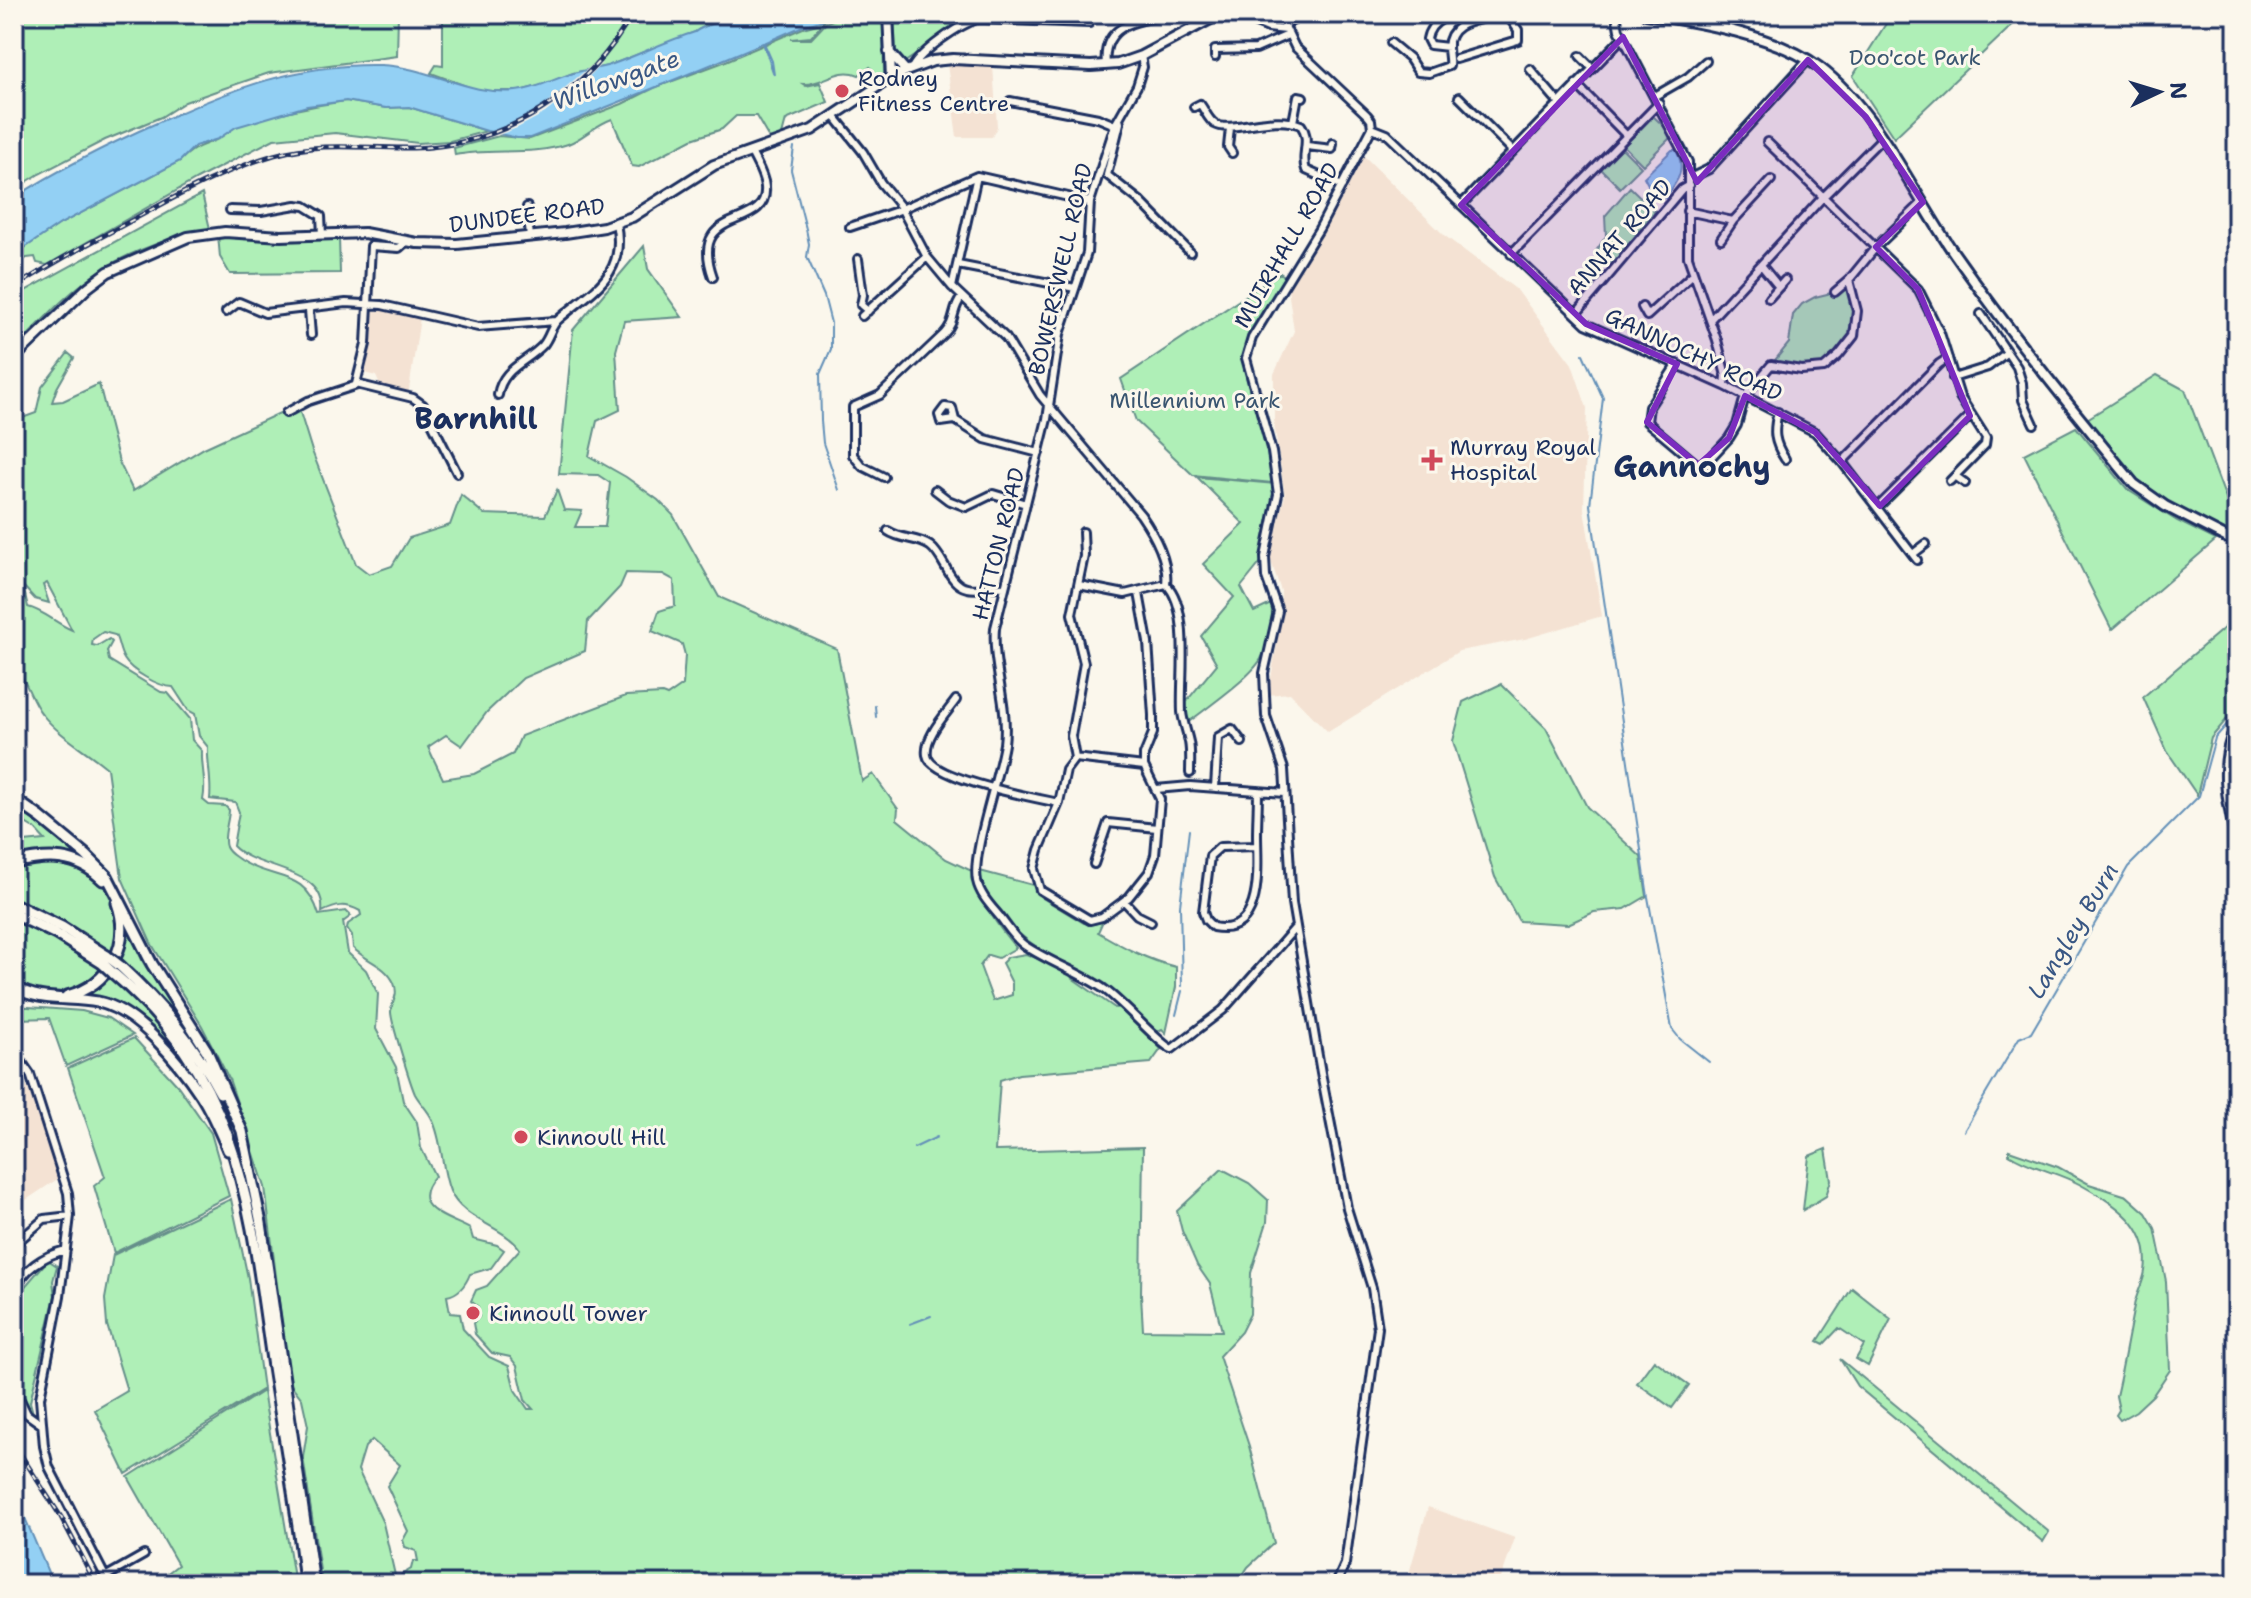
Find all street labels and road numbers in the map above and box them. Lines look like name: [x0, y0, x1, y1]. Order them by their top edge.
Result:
street label: MUIRHALL ROAD: [1227, 157, 1346, 333]
street label: BOWERSWELL ROAD: [1022, 160, 1099, 378]
street label: ANNAT ROAD: [1561, 173, 1678, 302]
street label: DUNDEE ROAD: [448, 192, 607, 239]
street label: GANNOCHY ROAD: [1601, 301, 1787, 408]
street label: HATTON ROAD: [965, 465, 1031, 624]

